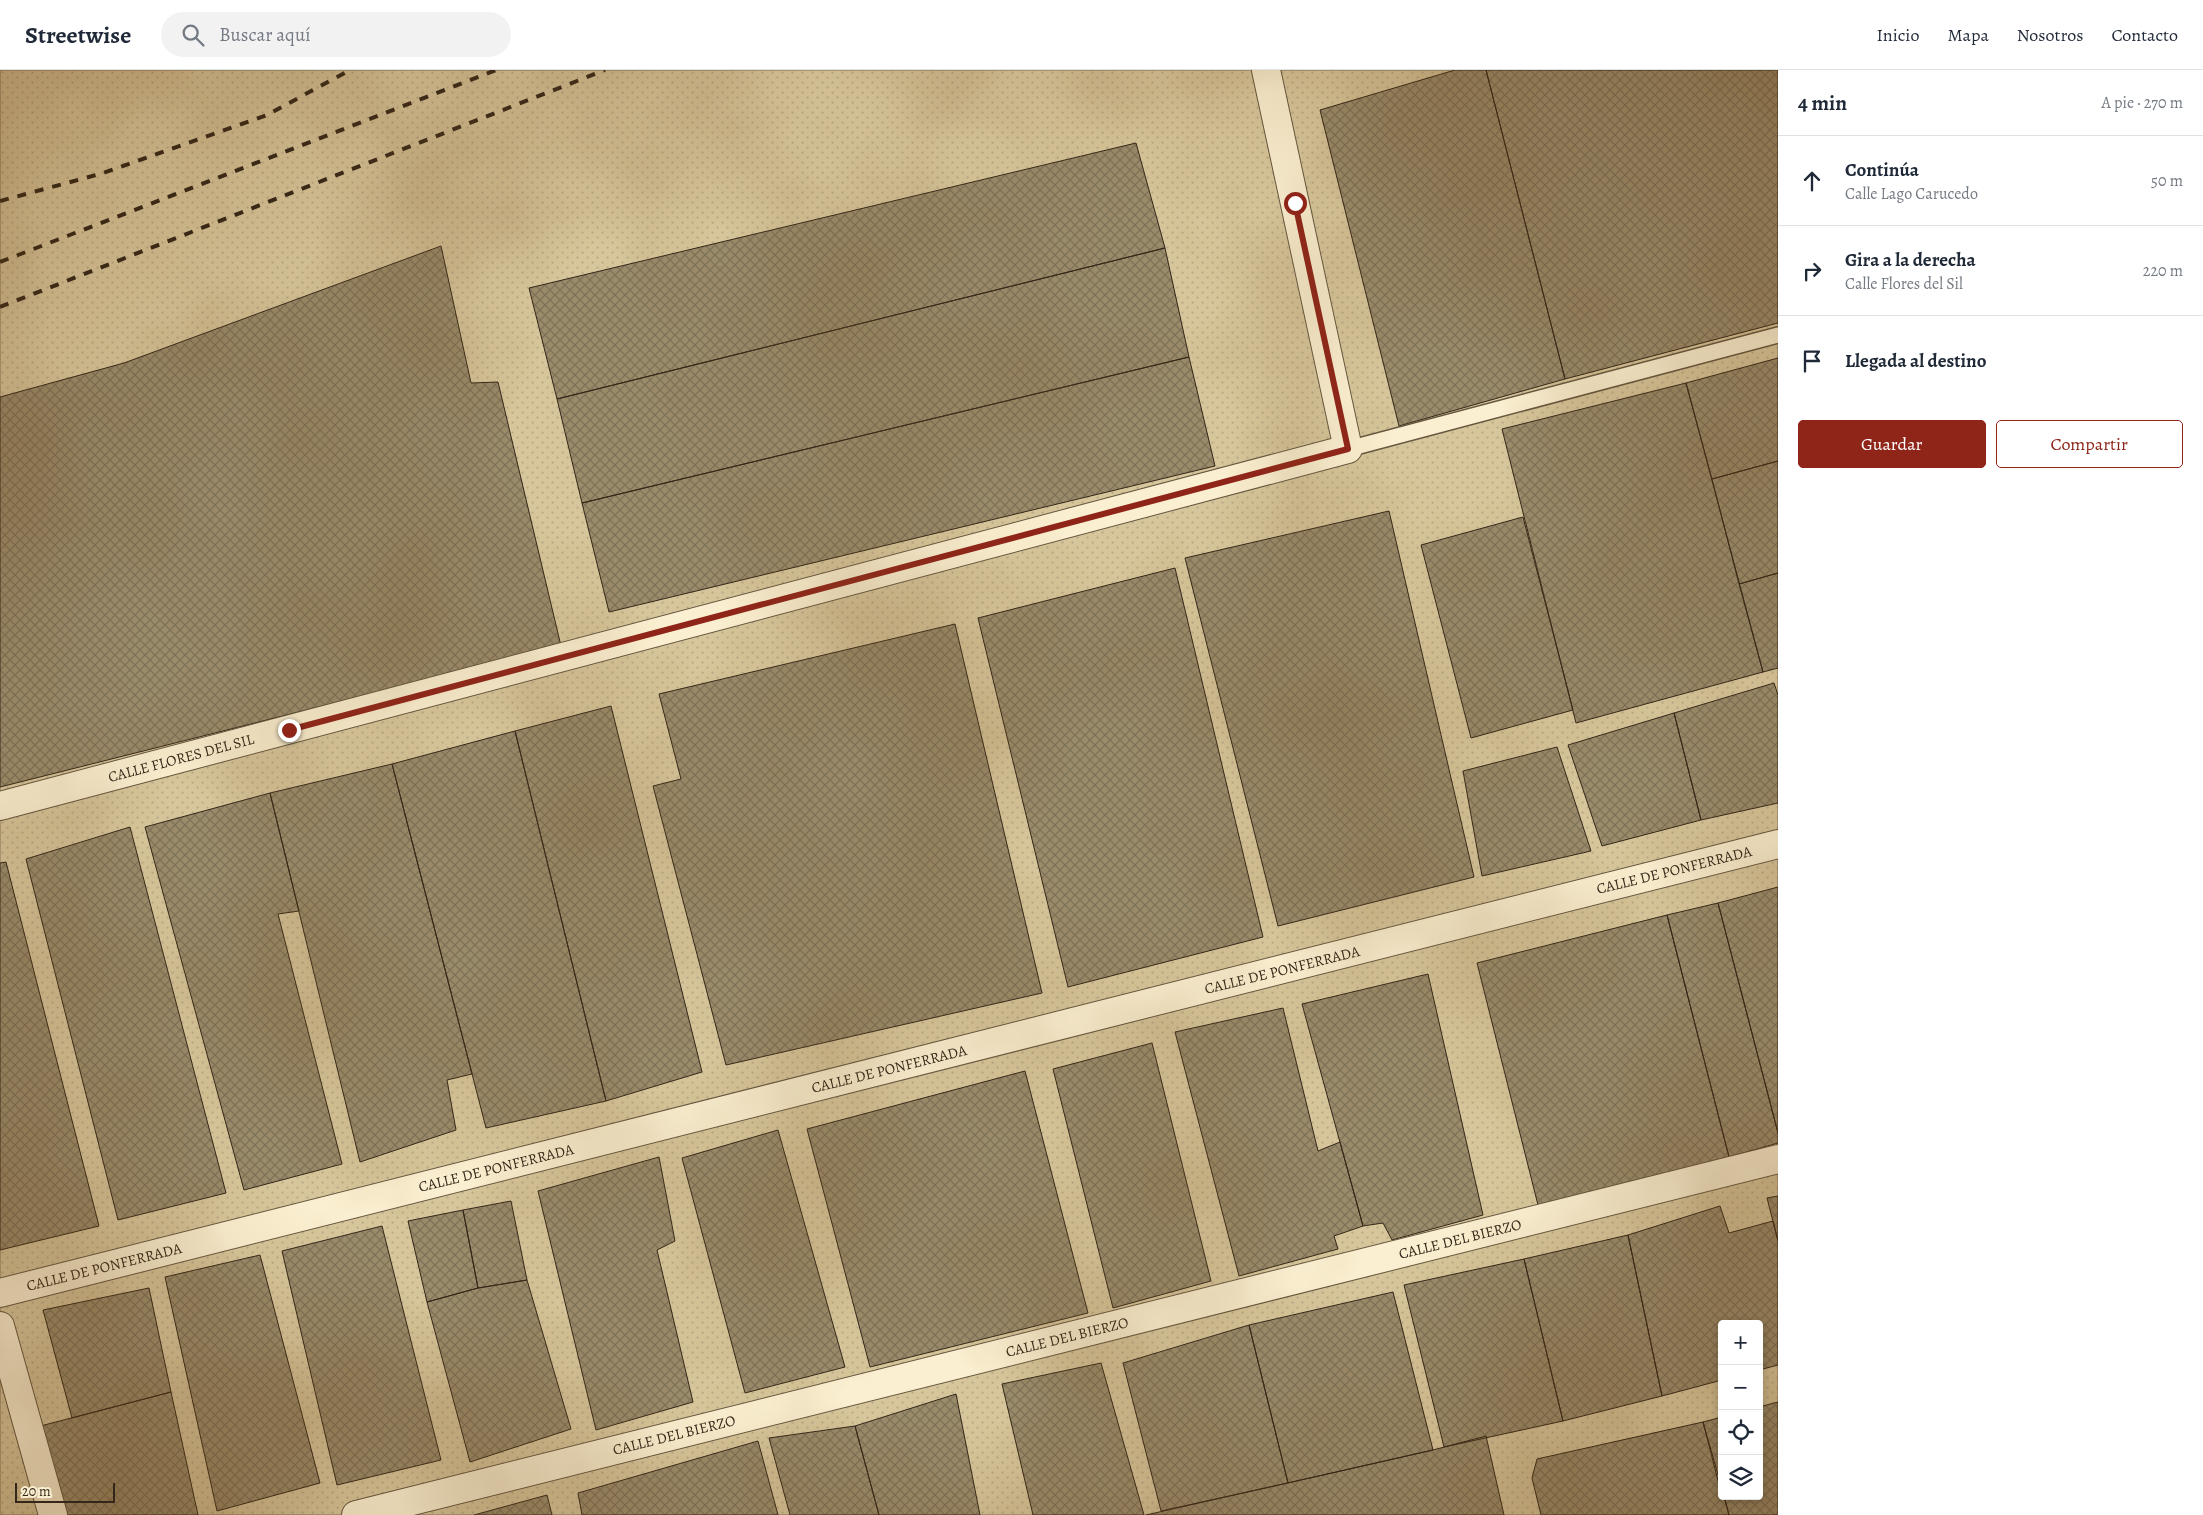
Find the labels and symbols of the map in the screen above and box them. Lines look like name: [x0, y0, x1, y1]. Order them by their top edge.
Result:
route start: [1284, 192, 1307, 215]
route end: [278, 719, 301, 742]
street label: CALLE FLORES DEL SIL: [106, 729, 256, 787]
street label: CALLE DE PONFERRADA: [1594, 841, 1754, 899]
street label: CALLE DE PONFERRADA: [1202, 941, 1362, 999]
street label: CALLE DE PONFERRADA: [809, 1040, 969, 1098]
street label: CALLE DE PONFERRADA: [416, 1139, 576, 1197]
street label: CALLE DEL BIERZO: [1397, 1214, 1523, 1264]
street label: CALLE DE PONFERRADA: [24, 1238, 184, 1296]
street label: CALLE DEL BIERZO: [1004, 1312, 1130, 1362]
street label: CALLE DEL BIERZO: [611, 1410, 737, 1460]
scale bar: [15, 1480, 115, 1503]

